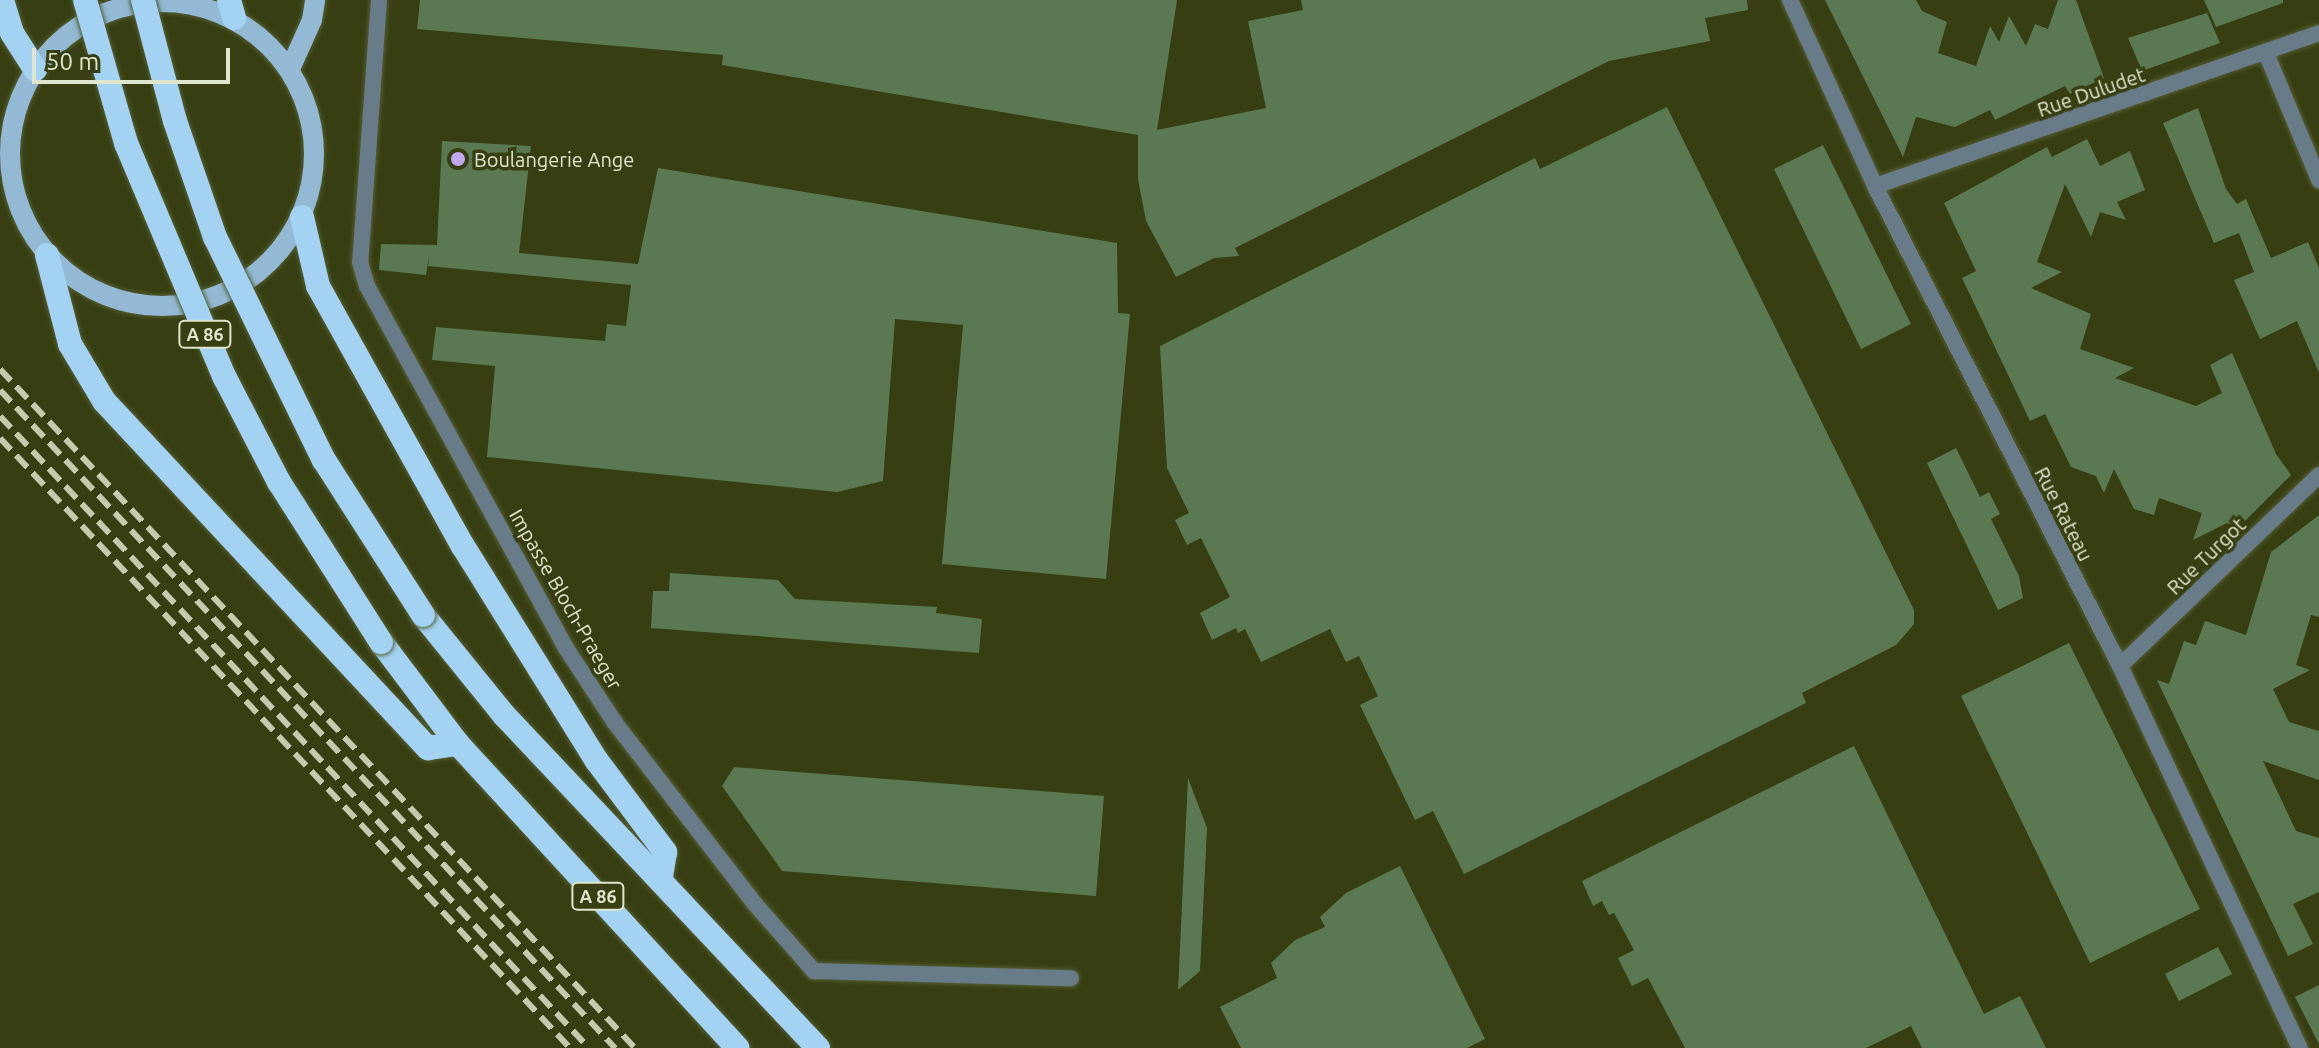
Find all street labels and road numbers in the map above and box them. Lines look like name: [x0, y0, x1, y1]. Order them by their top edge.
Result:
street label: Rue Duludet: [2034, 62, 2148, 122]
road number: A 86: [177, 320, 233, 348]
street label: Rue Rateau: [2030, 463, 2098, 565]
street label: Impasse Bloch-Praeger: [504, 504, 628, 694]
street label: Rue Turgot: [2162, 513, 2250, 599]
road number: A 86: [570, 882, 626, 910]

